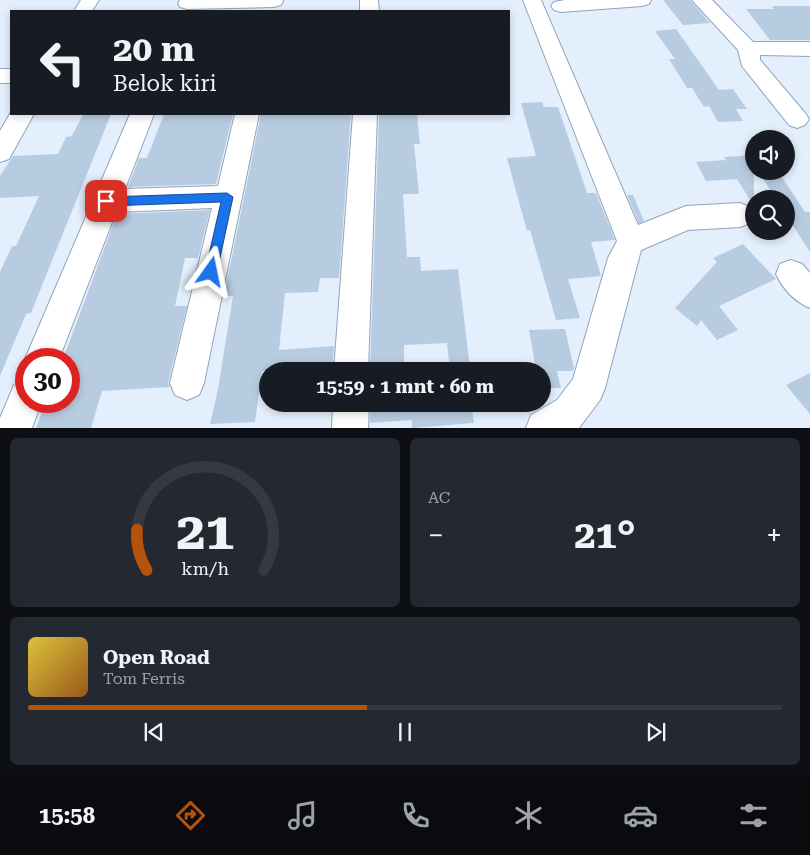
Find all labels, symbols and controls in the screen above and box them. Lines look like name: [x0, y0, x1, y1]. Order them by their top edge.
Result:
text: 20 m: [113, 29, 195, 70]
icon: left: [30, 30, 95, 95]
text: Belok kiri: [113, 71, 217, 96]
map controls: [745, 130, 795, 240]
button: sound: [745, 130, 795, 180]
pin: [85, 180, 127, 222]
icon: arrive: [92, 187, 120, 215]
button: search: [745, 190, 795, 240]
position arrow: [184, 245, 236, 297]
speed limit sign: 30: [15, 348, 80, 413]
text: 15:59 · 1 mnt · 60 m: [316, 375, 494, 398]
text: AC: [428, 488, 450, 507]
text: 21: [176, 501, 234, 562]
text: 21°: [574, 513, 636, 557]
text: −: [428, 519, 444, 552]
text: +: [766, 519, 782, 552]
text: km/h: [181, 558, 229, 579]
text: Open Road: [103, 646, 210, 669]
text: Tom Ferris: [103, 669, 185, 688]
icon: previous: [140, 718, 168, 746]
icon: pause: [391, 718, 419, 746]
icon: next: [642, 718, 670, 746]
icon: directions: [173, 798, 208, 833]
icon: music: [285, 798, 320, 833]
icon: phone: [398, 798, 433, 833]
icon: climate: [511, 798, 546, 833]
icon: car: [623, 798, 658, 833]
icon: filters: [736, 798, 771, 833]
text: 15:58: [39, 803, 95, 828]

